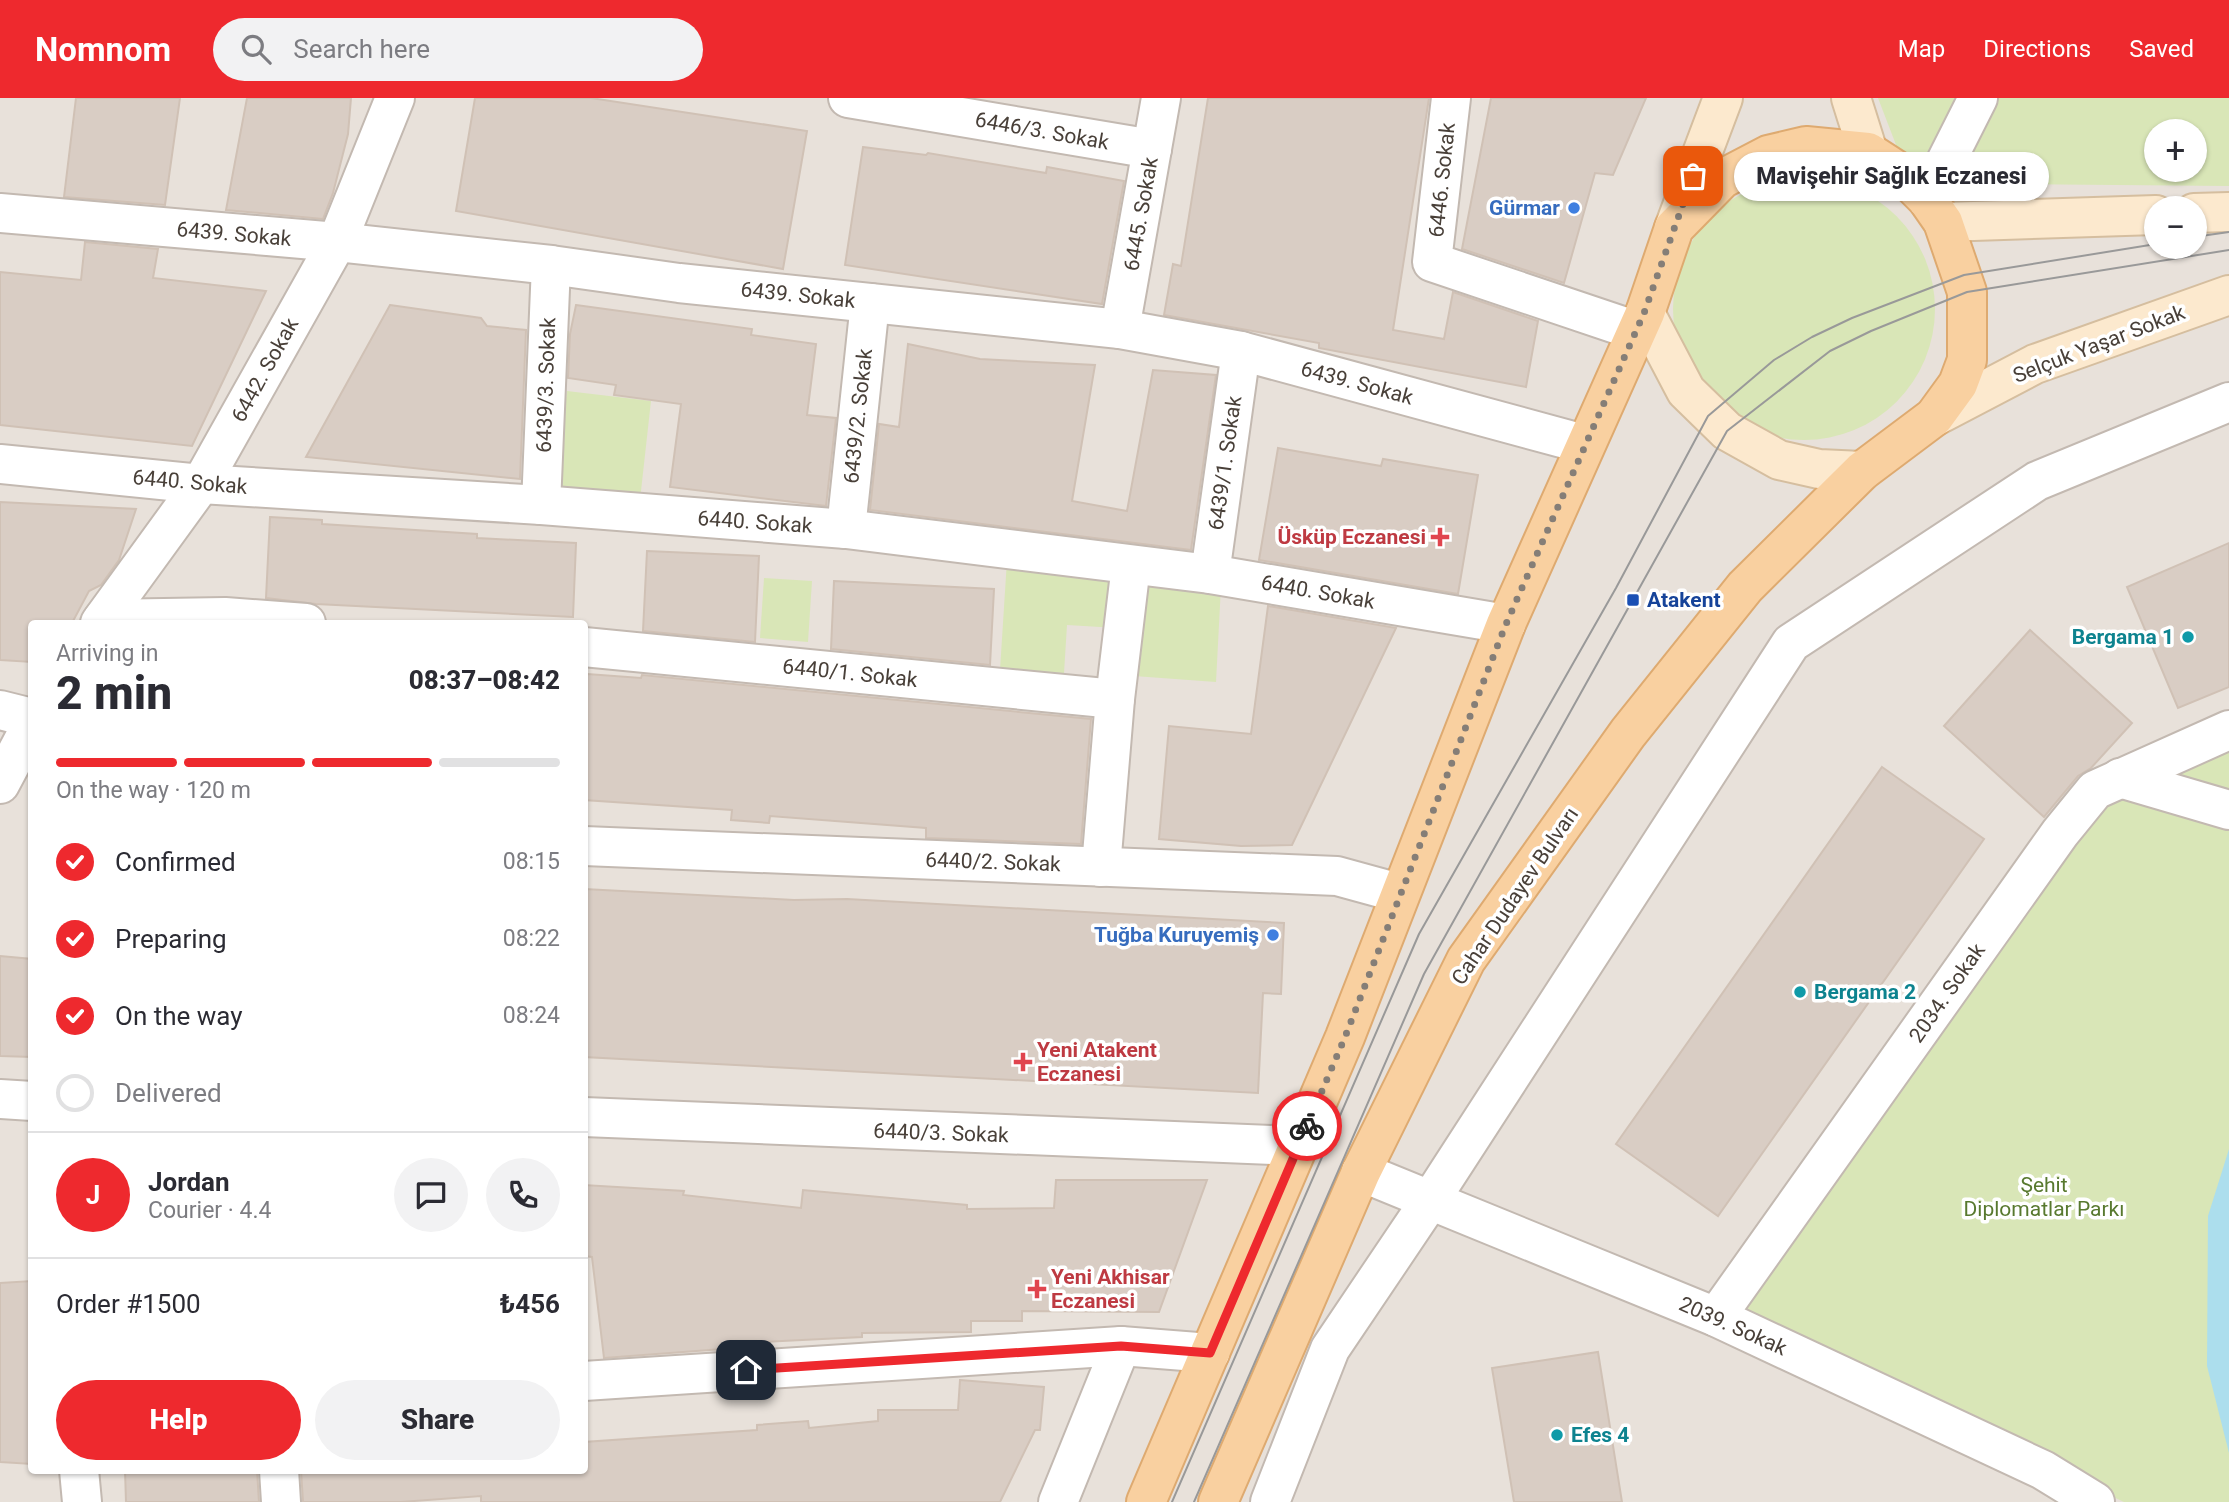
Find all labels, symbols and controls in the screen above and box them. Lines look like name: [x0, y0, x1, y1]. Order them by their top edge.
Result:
search box: [213, 18, 703, 81]
text: Nomnom: [35, 30, 171, 69]
icon: search: [237, 30, 275, 68]
text: Search here: [293, 34, 430, 64]
text: Map: [1898, 35, 1945, 63]
text: Directions: [1983, 35, 2091, 63]
text: Saved: [2129, 35, 2194, 63]
street label: 6446/3. Sokak: [973, 107, 1111, 155]
map controls: [2144, 119, 2207, 259]
button: +: [2144, 119, 2207, 182]
street label: 6446. Sokak: [1424, 121, 1460, 239]
pin: [1663, 146, 1723, 206]
callout: Mavişehir Sağlık Eczanesi: [1735, 152, 2050, 200]
street label: 6445. Sokak: [1119, 155, 1163, 273]
icon: bag: [1674, 157, 1712, 195]
text: Mavişehir Sağlık Eczanesi: [1756, 163, 2027, 190]
place label: Gürmar: [1489, 196, 1560, 220]
button: −: [2144, 196, 2207, 259]
marker: Gürmar: [1566, 200, 1582, 216]
street label: 6439. Sokak: [176, 217, 293, 251]
street label: 6439. Sokak: [739, 277, 857, 313]
street label: Selçuk Yaşar Sokak: [2010, 300, 2189, 388]
street label: 6442. Sokak: [227, 314, 304, 426]
street label: 6439/3. Sokak: [532, 316, 560, 453]
street label: 6439/2. Sokak: [839, 347, 877, 485]
street label: 6439. Sokak: [1298, 357, 1416, 410]
street label: 6439/1. Sokak: [1204, 394, 1246, 532]
street label: 6440. Sokak: [132, 465, 249, 499]
street label: 6440. Sokak: [697, 506, 814, 538]
place label: Üsküp Eczanesi: [1277, 525, 1426, 549]
marker: Üsküp Eczanesi: [1432, 529, 1448, 545]
street label: 6440. Sokak: [1259, 570, 1377, 614]
place label: Atakent: [1647, 588, 1721, 612]
marker: Atakent: [1625, 592, 1641, 608]
place label: Bergama 1: [2072, 625, 2174, 649]
marker: Bergama 1: [2180, 629, 2196, 645]
text: Arriving in: [56, 640, 159, 667]
street label: 6440/1. Sokak: [781, 654, 919, 692]
text: 08:37–08:42: [409, 665, 560, 695]
text: 2 min: [56, 666, 172, 720]
text: On the way · 120 m: [56, 777, 251, 804]
street label: Cahar Dudayev Bulvarı: [1447, 803, 1583, 989]
icon: check: [56, 843, 94, 881]
text: Confirmed: [115, 847, 236, 877]
text: 08:15: [503, 848, 560, 875]
street label: 6440/2. Sokak: [925, 848, 1062, 876]
icon: check: [56, 920, 94, 958]
place label: Tuğba Kuruyemiş: [1094, 923, 1259, 947]
text: Preparing: [115, 924, 227, 954]
text: 08:22: [503, 925, 560, 952]
marker: Tuğba Kuruyemiş: [1265, 927, 1281, 943]
street label: 2034. Sokak: [1904, 939, 1990, 1047]
place label: Bergama 2: [1814, 980, 1916, 1004]
marker: Bergama 2: [1792, 984, 1808, 1000]
icon: check: [56, 997, 94, 1035]
text: On the way: [115, 1001, 243, 1031]
text: 08:24: [503, 1002, 560, 1029]
place label: Yeni Atakent Eczanesi: [1037, 1038, 1157, 1086]
marker: Yeni Atakent Eczanesi: [1015, 1054, 1031, 1070]
text: Delivered: [115, 1078, 222, 1108]
courier: [1272, 1091, 1342, 1161]
icon: bike: [1288, 1107, 1326, 1145]
street label: 6440/3. Sokak: [873, 1119, 1010, 1147]
button: chat: [394, 1158, 468, 1232]
button: phone: [486, 1158, 560, 1232]
text: Jordan: [148, 1167, 230, 1197]
park label: Şehit Diplomatlar Parkı: [1964, 1173, 2124, 1221]
text: J: [86, 1180, 100, 1210]
text: Courier · 4.4: [148, 1197, 271, 1224]
place label: Yeni Akhisar Eczanesi: [1051, 1265, 1170, 1313]
marker: Yeni Akhisar Eczanesi: [1029, 1281, 1045, 1297]
text: Order #1500: [56, 1289, 201, 1319]
text: ₺456: [500, 1289, 560, 1319]
street label: 2039. Sokak: [1676, 1292, 1791, 1361]
pin: [716, 1340, 776, 1400]
icon: home: [727, 1351, 765, 1389]
button: Help: [56, 1380, 301, 1460]
button: Share: [315, 1380, 560, 1460]
place label: Efes 4: [1571, 1423, 1629, 1447]
marker: Efes 4: [1549, 1427, 1565, 1443]

